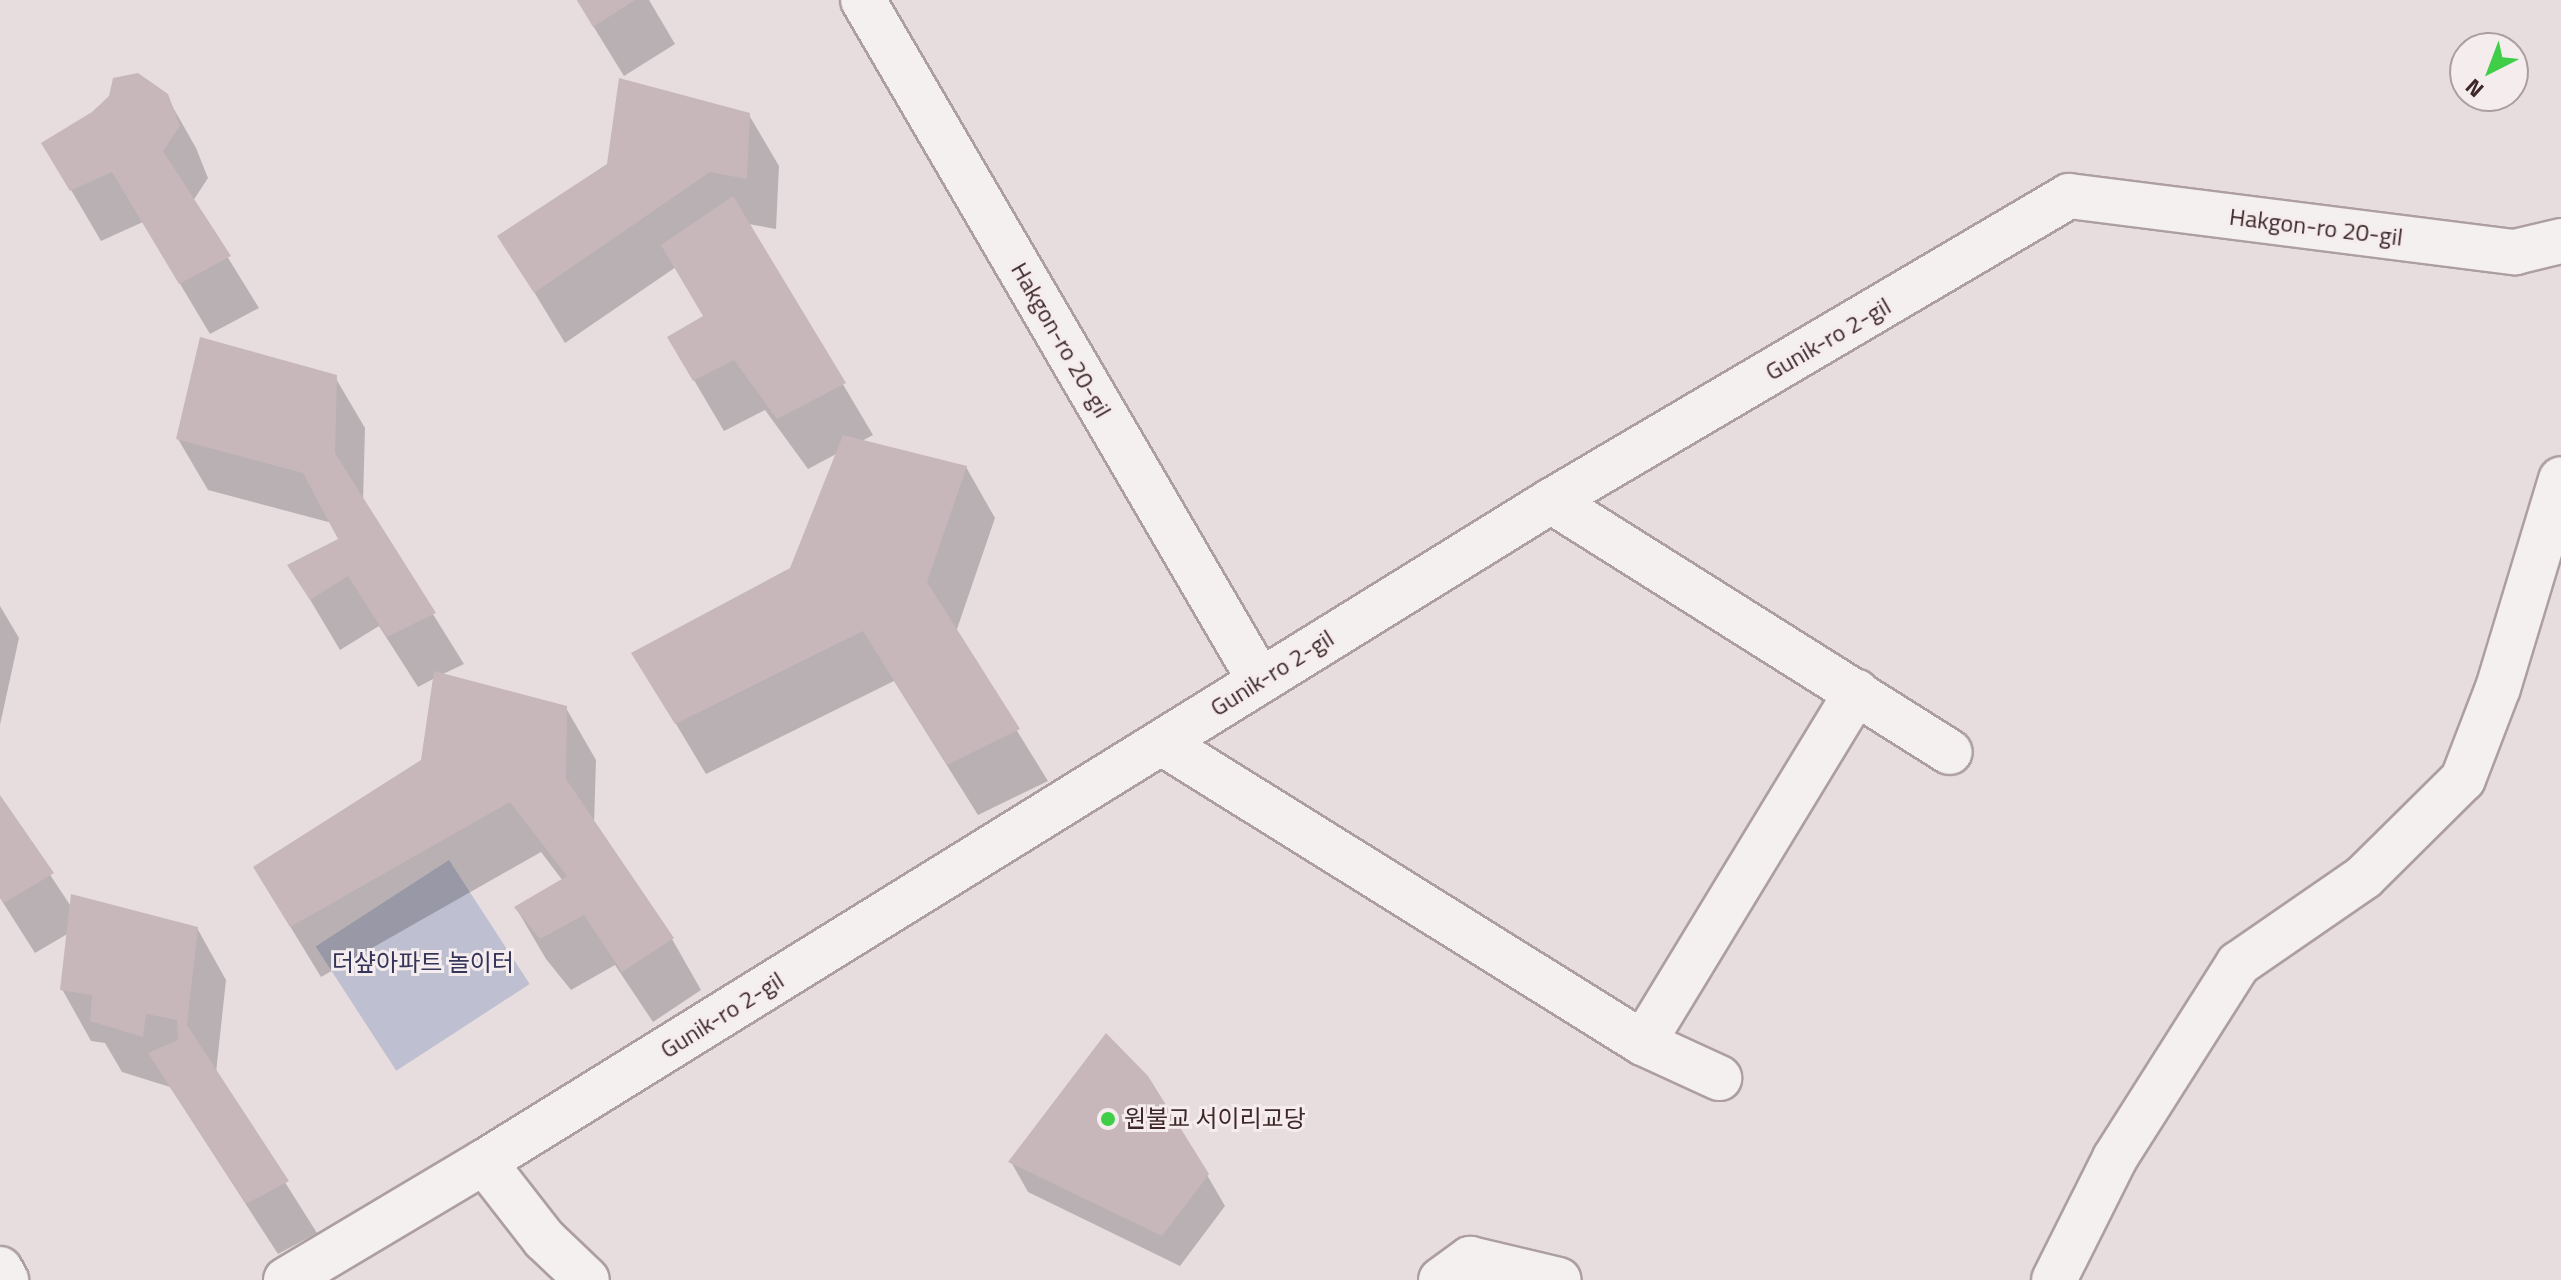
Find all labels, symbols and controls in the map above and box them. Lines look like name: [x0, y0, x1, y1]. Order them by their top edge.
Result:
north arrow: [2449, 32, 2529, 112]
text: N: [2457, 71, 2491, 106]
street label: Hakgon-ro 20-gil: [2228, 202, 2404, 252]
street label: Hakgon-ro 20-gil: [1005, 257, 1117, 423]
street label: Gunik-ro 2-gil: [1760, 292, 1896, 386]
street label: Gunik-ro 2-gil: [1205, 624, 1339, 722]
park label: 더샾아파트 놀이터: [332, 949, 514, 977]
street label: Gunik-ro 2-gil: [655, 966, 789, 1064]
place label: 원불교 서이리교당: [1124, 1105, 1306, 1133]
marker: 원불교 서이리교당: [1099, 1110, 1117, 1128]

